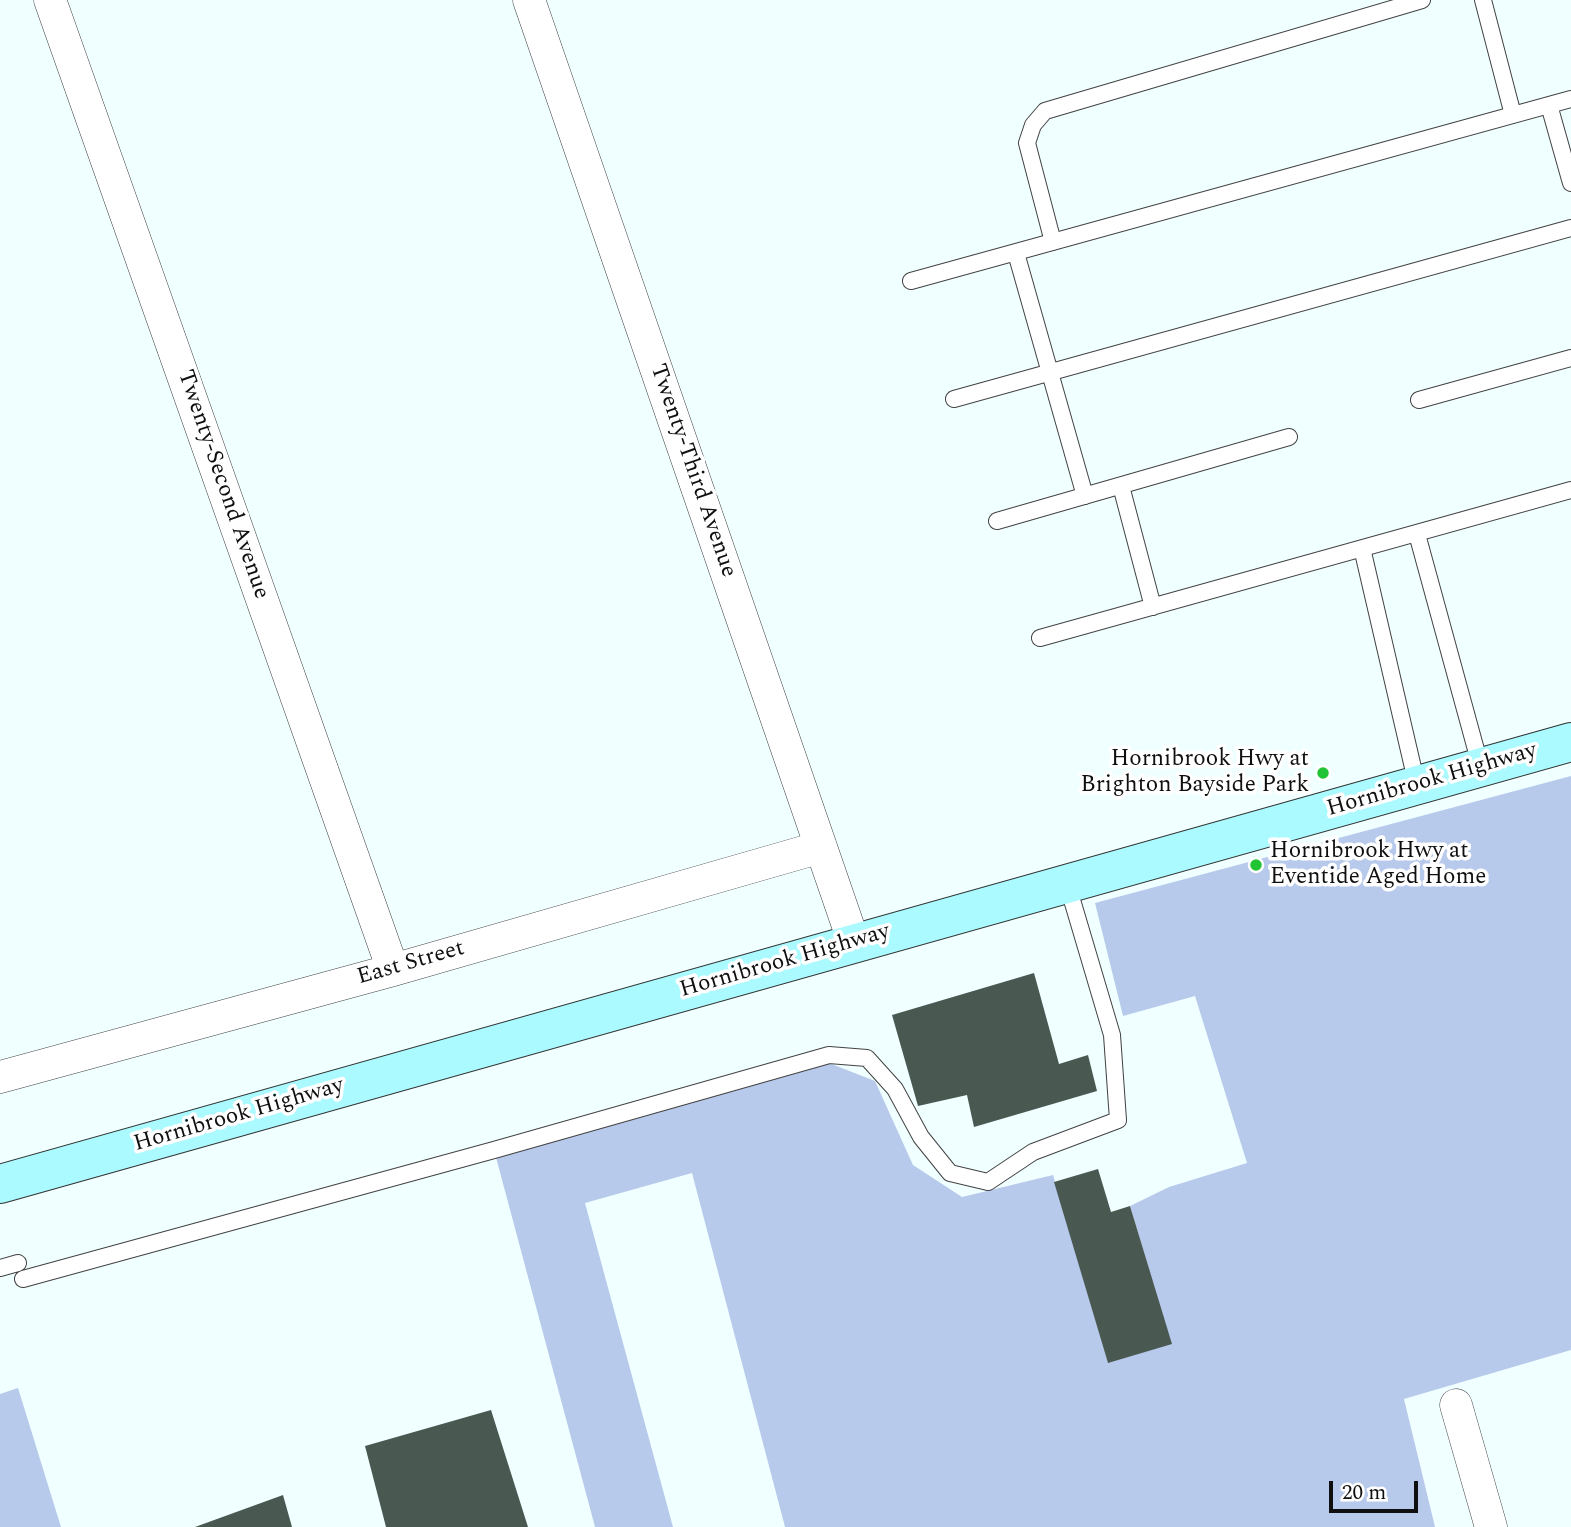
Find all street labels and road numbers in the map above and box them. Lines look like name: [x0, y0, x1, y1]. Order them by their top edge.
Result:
street label: Twenty-Third Avenue: [643, 361, 741, 581]
street label: Twenty-Second Avenue: [170, 367, 274, 603]
street label: Hornibrook Highway: [1324, 738, 1540, 824]
street label: Hornibrook Highway: [677, 919, 893, 1005]
street label: East Street: [354, 936, 468, 992]
street label: Hornibrook Highway: [131, 1073, 347, 1159]

